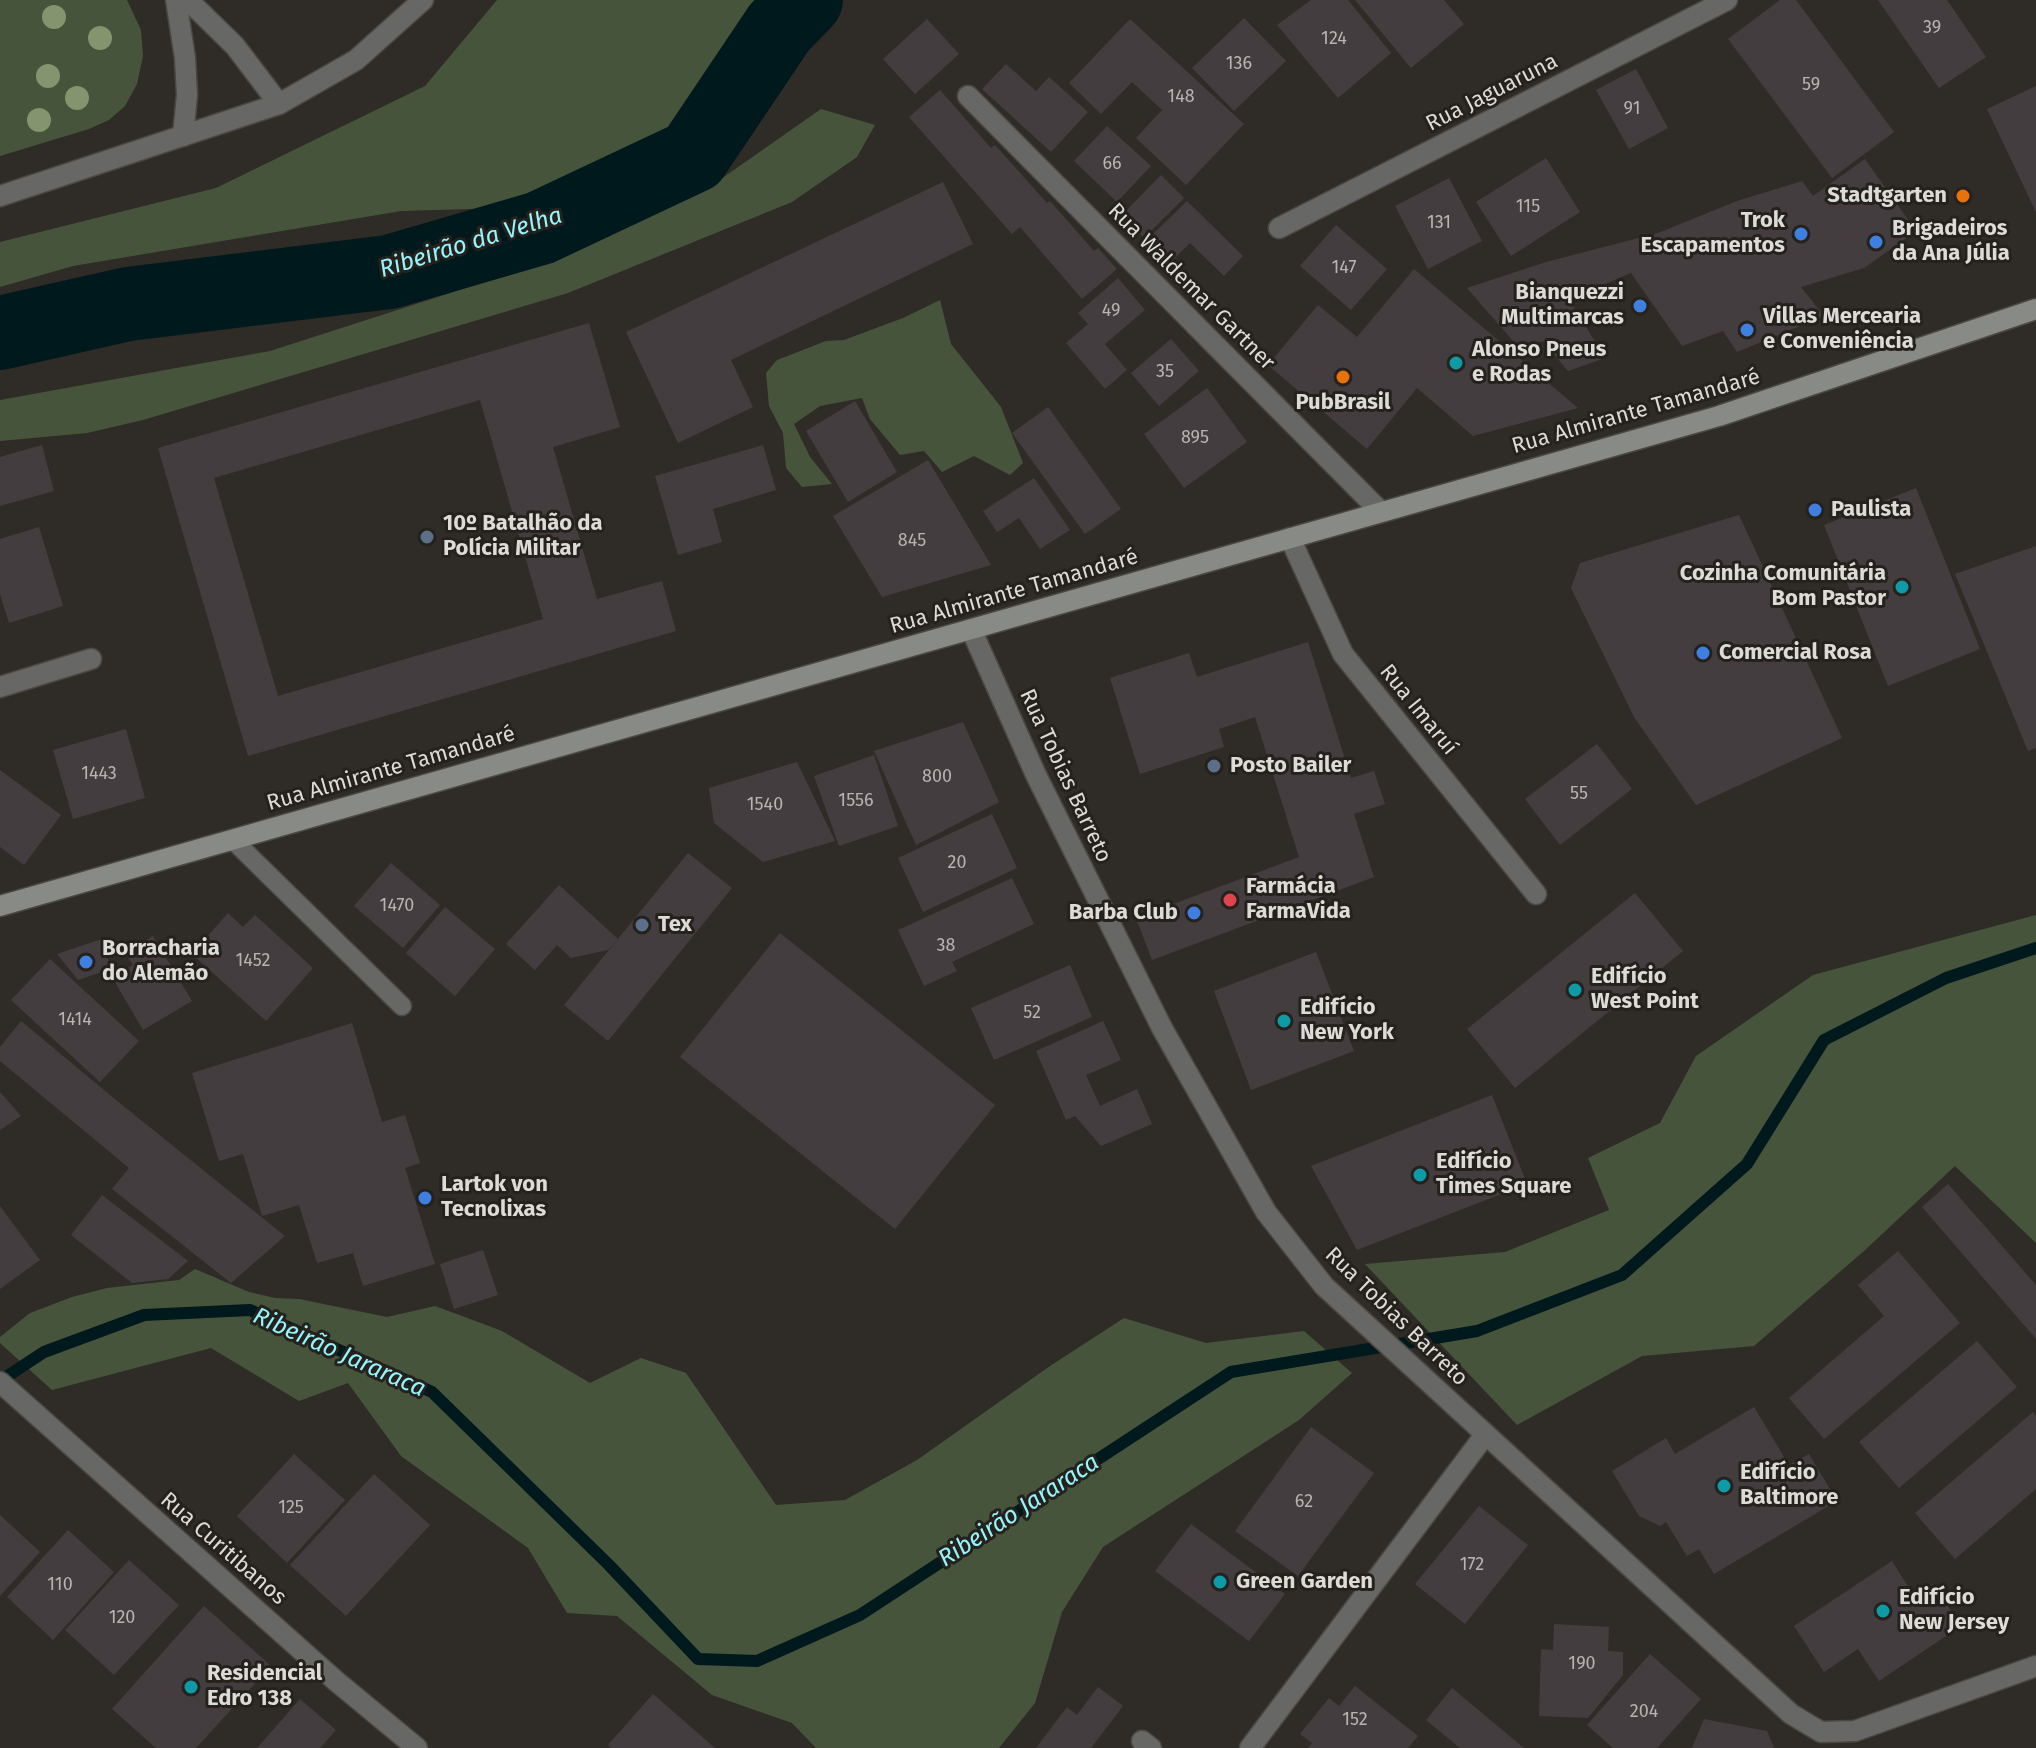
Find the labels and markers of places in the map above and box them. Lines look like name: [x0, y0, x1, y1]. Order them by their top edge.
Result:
place label: Stadtgarten: [1827, 183, 1947, 209]
marker: Stadtgarten: [1954, 187, 1972, 205]
place label: Trok Escapamentos: [1641, 208, 1785, 260]
place label: Brigadeiros da Ana Júlia: [1892, 216, 2010, 268]
marker: Trok Escapamentos: [1792, 225, 1810, 243]
marker: Brigadeiros da Ana Júlia: [1867, 233, 1885, 251]
place label: Bianquezzi Multimarcas: [1501, 280, 1624, 332]
marker: Bianquezzi Multimarcas: [1631, 297, 1649, 315]
place label: Villas Mercearia e Conveniência: [1763, 304, 1921, 356]
marker: Villas Mercearia e Conveniência: [1738, 321, 1756, 339]
place label: Alonso Pneus e Rodas: [1472, 337, 1606, 388]
marker: Alonso Pneus e Rodas: [1447, 354, 1465, 372]
marker: PubBrasil: [1334, 368, 1352, 386]
place label: PubBrasil: [1295, 390, 1391, 416]
place label: Paulista: [1831, 497, 1911, 523]
marker: Paulista: [1806, 501, 1824, 519]
place label: 10º Batalhão da Polícia Militar: [443, 511, 603, 562]
marker: 10º Batalhão da Polícia Militar: [418, 528, 436, 546]
place label: Cozinha Comunitária Bom Pastor: [1680, 561, 1886, 612]
marker: Cozinha Comunitária Bom Pastor: [1893, 578, 1911, 596]
place label: Comercial Rosa: [1719, 640, 1872, 666]
marker: Comercial Rosa: [1694, 644, 1712, 662]
place label: Posto Bailer: [1230, 753, 1351, 779]
marker: Posto Bailer: [1205, 757, 1223, 775]
place label: Farmácia FarmaVida: [1246, 874, 1351, 926]
marker: Farmácia FarmaVida: [1221, 891, 1239, 909]
place label: Barba Club: [1069, 900, 1178, 926]
marker: Barba Club: [1185, 904, 1203, 922]
place label: Tex: [658, 912, 692, 938]
marker: Tex: [633, 916, 651, 934]
place label: Borracharia do Alemão: [102, 936, 220, 988]
marker: Borracharia do Alemão: [77, 953, 95, 971]
place label: Edifício West Point: [1591, 964, 1699, 1016]
marker: Edifício West Point: [1566, 981, 1584, 999]
place label: Edifício New York: [1300, 995, 1394, 1046]
marker: Edifício New York: [1275, 1012, 1293, 1030]
place label: Edifício Times Square: [1436, 1149, 1571, 1200]
marker: Edifício Times Square: [1411, 1166, 1429, 1184]
place label: Lartok von Tecnolixas: [441, 1172, 548, 1224]
marker: Lartok von Tecnolixas: [416, 1189, 434, 1207]
place label: Edifício Baltimore: [1740, 1460, 1838, 1512]
marker: Edifício Baltimore: [1715, 1477, 1733, 1495]
place label: Green Garden: [1236, 1569, 1373, 1595]
marker: Green Garden: [1211, 1573, 1229, 1591]
place label: Edifício New Jersey: [1899, 1585, 2009, 1636]
marker: Edifício New Jersey: [1874, 1602, 1892, 1620]
place label: Residencial Edro 138: [207, 1661, 322, 1712]
marker: Residencial Edro 138: [182, 1678, 200, 1696]

